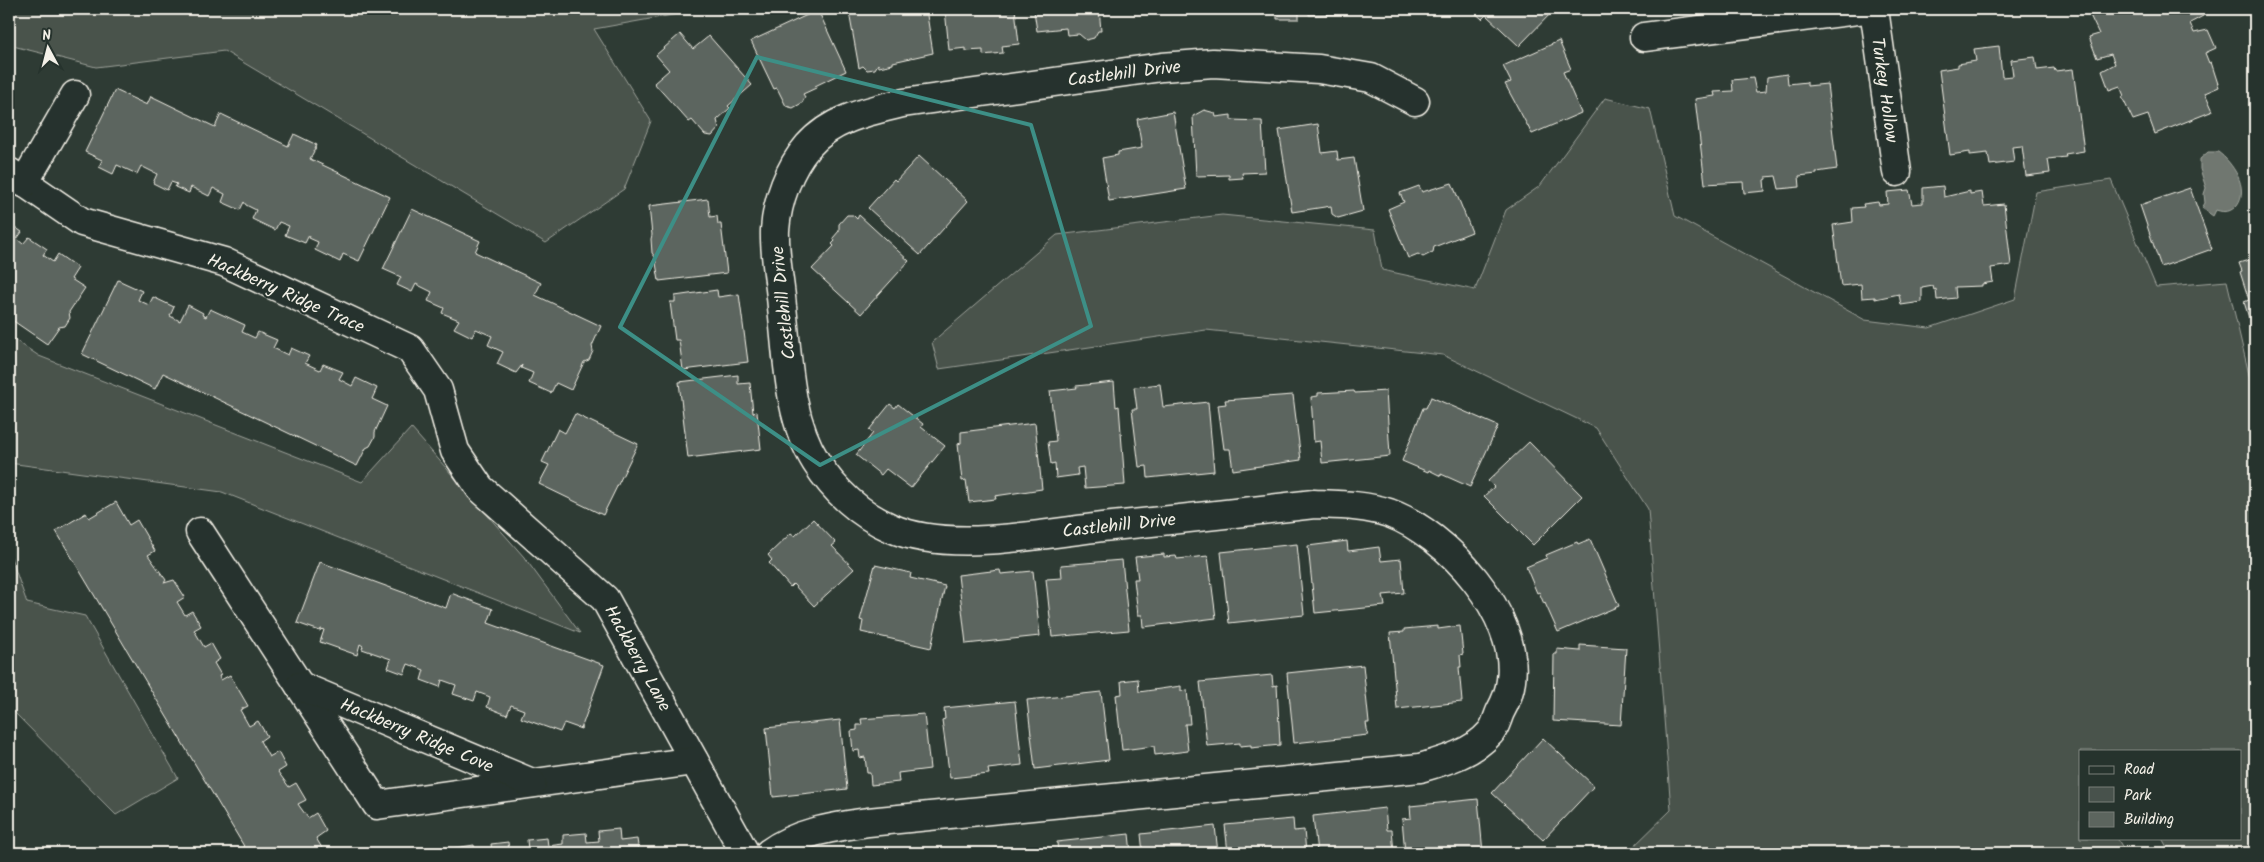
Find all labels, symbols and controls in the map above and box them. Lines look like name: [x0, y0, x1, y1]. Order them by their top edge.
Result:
north arrow: [22, 22, 72, 72]
text: N: [41, 25, 52, 48]
street label: Turkey Hollow: [1862, 36, 1905, 145]
street label: Castlehill Drive: [1066, 53, 1182, 96]
street label: Castlehill Drive: [764, 245, 805, 361]
street label: Hackberry Ridge Trace: [202, 247, 369, 342]
street label: Castlehill Drive: [1061, 506, 1177, 547]
street label: Hackberry Lane: [595, 600, 678, 717]
street label: Hackberry Ridge Cove: [335, 691, 498, 782]
legend: [2079, 750, 2242, 840]
text: Road: [2124, 758, 2155, 782]
text: Park: [2124, 784, 2152, 808]
text: Building: [2124, 808, 2174, 832]

